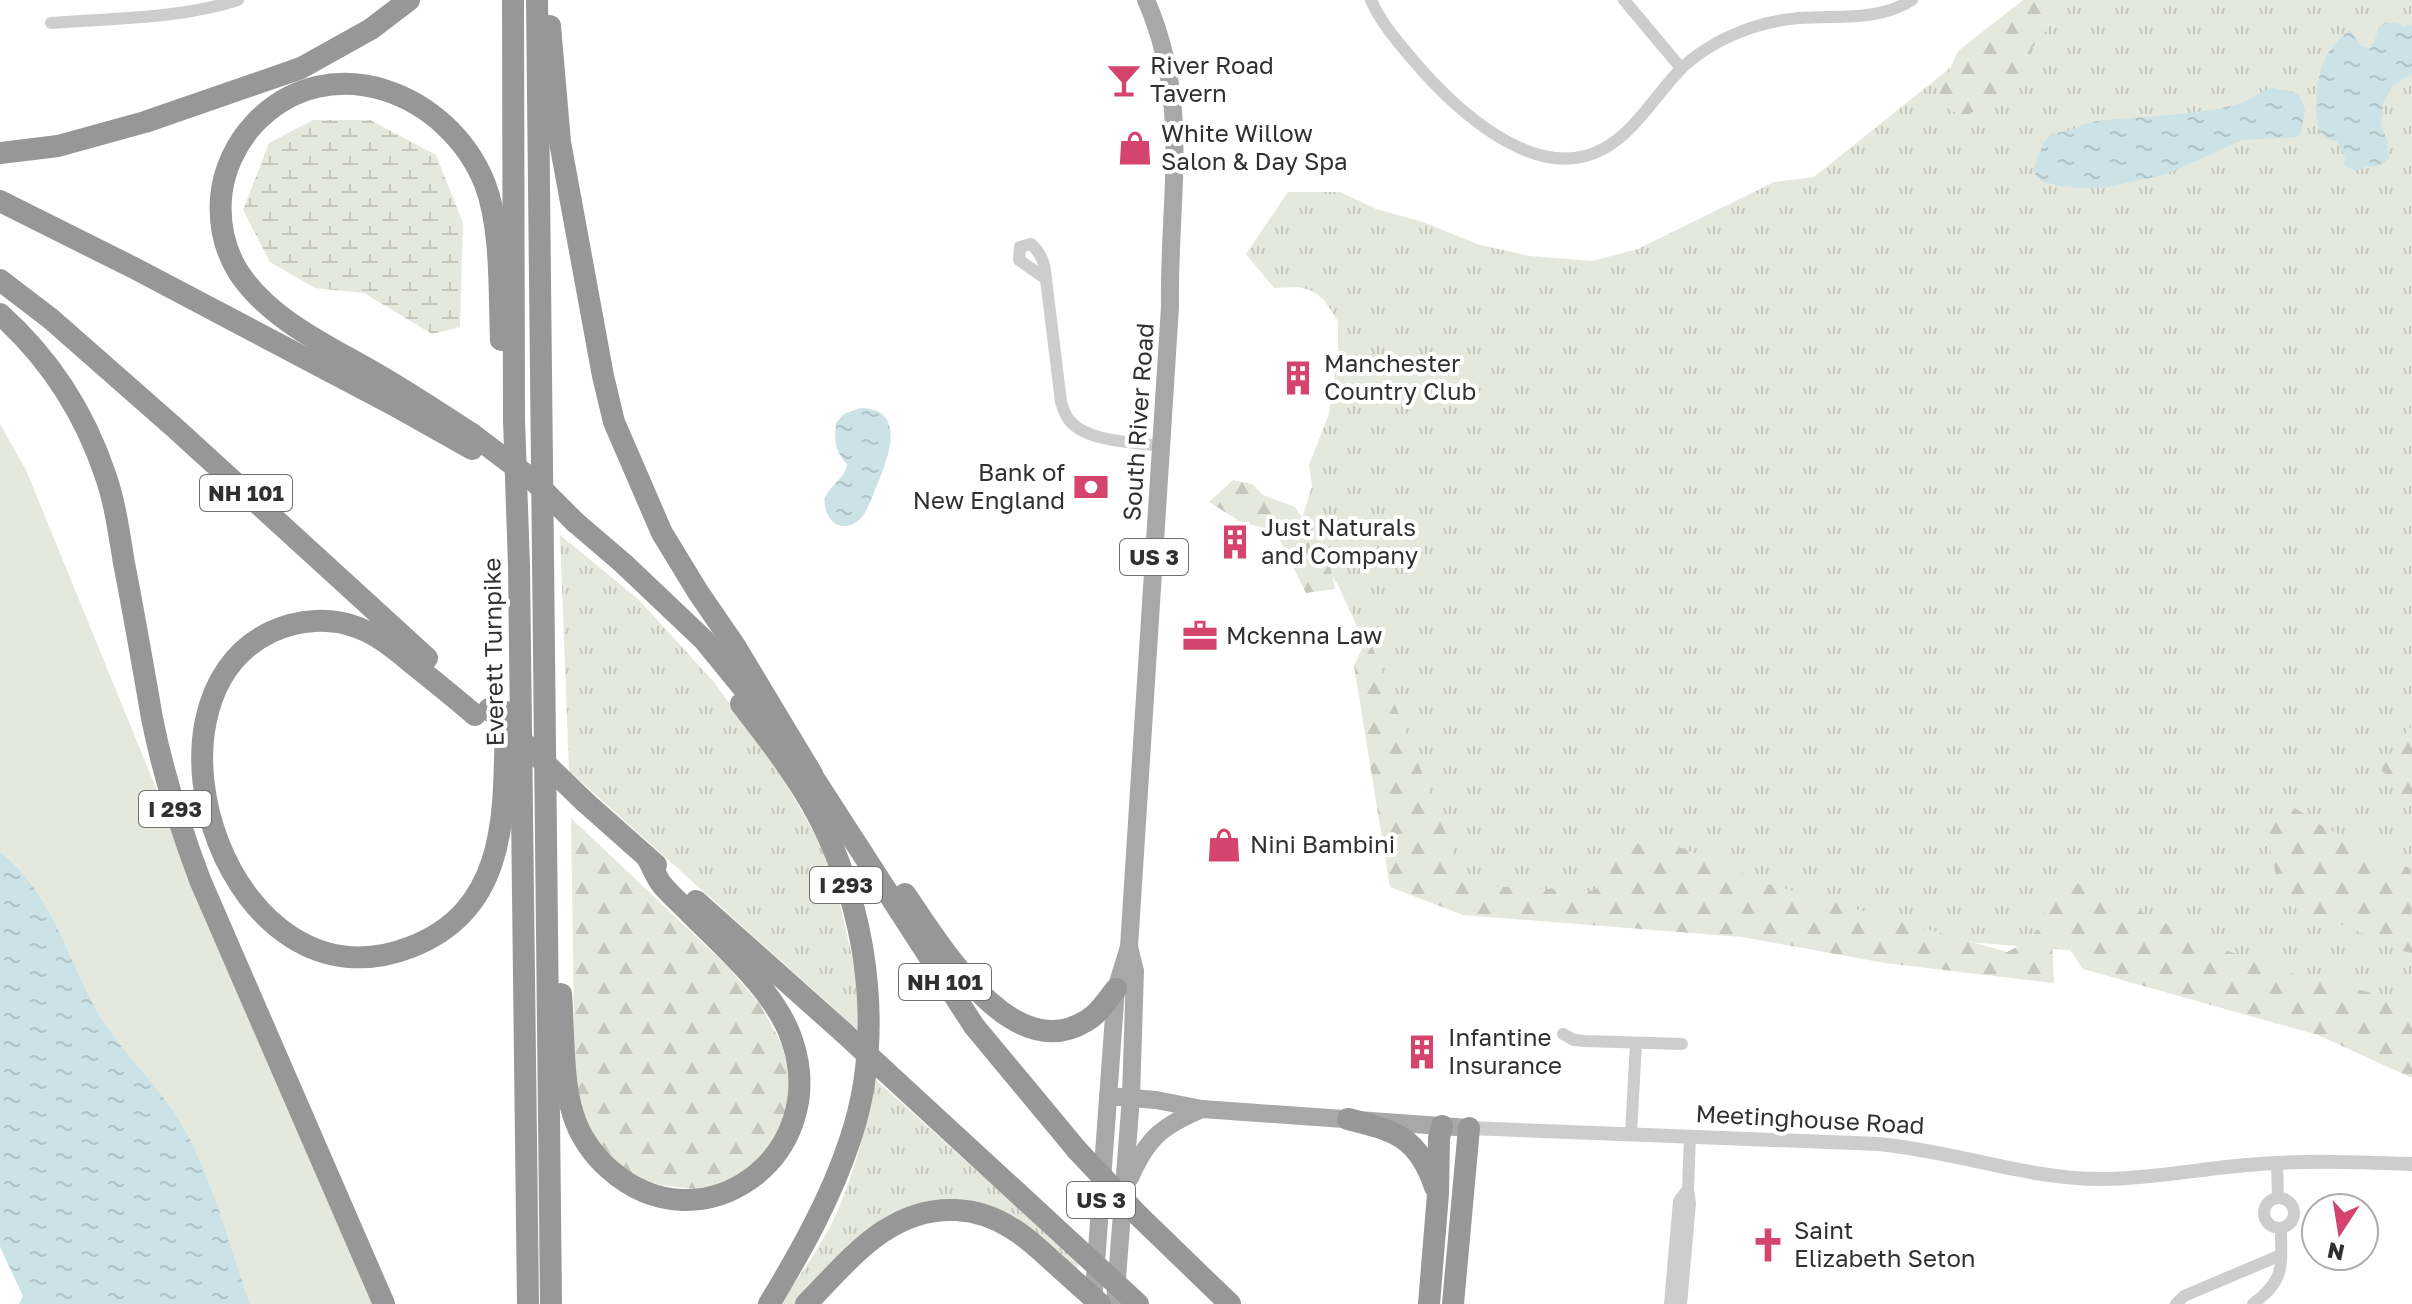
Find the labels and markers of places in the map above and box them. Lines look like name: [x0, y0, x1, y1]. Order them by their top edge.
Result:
place label: River Road Tavern: [1150, 50, 1274, 107]
bar icon: River Road Tavern: [1105, 61, 1143, 99]
place label: White Willow Salon & Day Spa: [1161, 118, 1348, 175]
shop icon: White Willow Salon & Day Spa: [1116, 129, 1154, 167]
place label: Manchester Country Club: [1324, 348, 1476, 405]
building icon: Manchester Country Club: [1279, 359, 1317, 397]
place label: Bank of New England: [913, 457, 1065, 514]
bank icon: Bank of New England: [1072, 468, 1110, 506]
place label: Just Naturals and Company: [1261, 512, 1418, 569]
building icon: Just Naturals and Company: [1216, 523, 1254, 561]
office icon: Mckenna Law: [1181, 617, 1219, 655]
place label: Mckenna Law: [1226, 620, 1382, 649]
shop icon: Nini Bambini: [1205, 826, 1243, 864]
place label: Nini Bambini: [1250, 829, 1395, 858]
place label: Infantine Insurance: [1448, 1022, 1562, 1079]
building icon: Infantine Insurance: [1403, 1033, 1441, 1071]
place label: Saint Elizabeth Seton: [1794, 1215, 1976, 1272]
church icon: Saint Elizabeth Seton: [1749, 1226, 1787, 1264]

